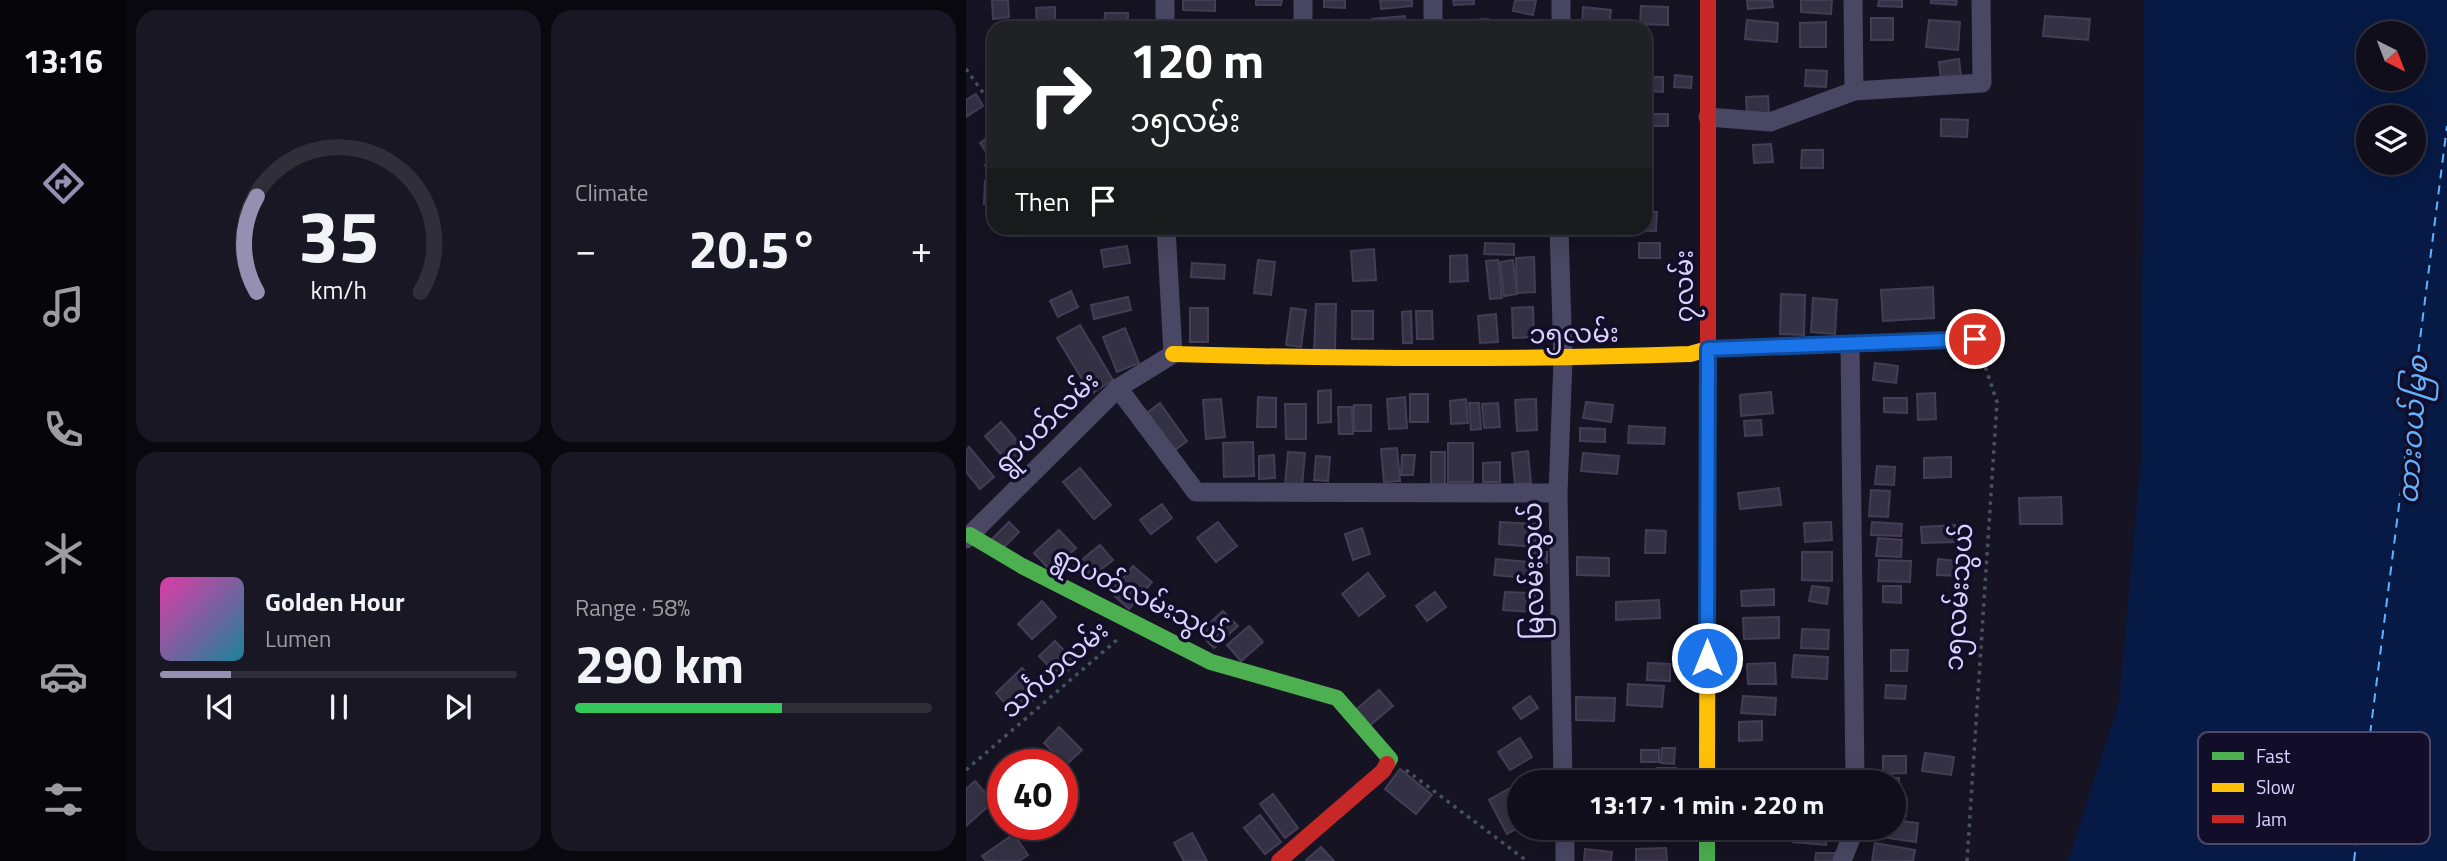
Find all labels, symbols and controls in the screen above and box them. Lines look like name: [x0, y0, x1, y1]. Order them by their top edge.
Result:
north arrow: [2356, 21, 2426, 91]
map controls: [2356, 21, 2426, 175]
text: 120 m: [1130, 22, 1264, 97]
text: 13:16: [23, 37, 103, 85]
icon: right: [1015, 49, 1106, 140]
text: ၁၅လမ်း: [1130, 96, 1240, 144]
button: layers: [2356, 105, 2426, 175]
icon: directions: [39, 159, 88, 208]
text: Climate: [575, 175, 648, 210]
text: 35: [298, 180, 379, 290]
text: Then: [1015, 182, 1070, 221]
icon: arrive: [1084, 182, 1122, 220]
text: 20.5°: [689, 209, 818, 288]
text: −: [575, 220, 596, 278]
text: +: [911, 220, 932, 278]
street label: ၇လမ်း: [1664, 250, 1705, 322]
text: km/h: [310, 271, 367, 309]
icon: music: [39, 282, 88, 331]
pin: [1945, 309, 2005, 369]
street label: ၁၅လမ်း: [1529, 313, 1619, 355]
icon: arrive: [1956, 320, 1994, 358]
water label: ထားဝယ်မြစ: [2385, 353, 2442, 506]
street label: ရွာပတ်လမ်း: [985, 362, 1109, 483]
icon: phone: [39, 405, 88, 454]
street label: မြလမ်းသွယ်: [1512, 502, 1556, 640]
street label: ၁၅လမ်းသွယ်: [1933, 522, 1985, 672]
icon: climate: [39, 529, 88, 578]
street label: ရွာပတ်လမ်းသွယ်: [1046, 536, 1235, 656]
text: Golden Hour: [265, 582, 405, 621]
text: Range · 58%: [575, 590, 690, 625]
street label: သင်္ဂဟလမ်း: [991, 611, 1117, 727]
text: Lumen: [265, 621, 331, 656]
position arrow: [1670, 621, 1744, 695]
text: 290 km: [575, 624, 744, 703]
icon: car: [39, 652, 88, 701]
icon: previous: [201, 688, 239, 726]
icon: pause: [320, 688, 358, 726]
icon: next: [439, 688, 477, 726]
legend: [2198, 732, 2430, 844]
text: Fast: [2256, 741, 2291, 770]
speed limit sign: 40: [987, 749, 1078, 840]
text: Slow: [2256, 772, 2295, 801]
icon: filters: [39, 775, 88, 824]
text: 13:17 · 1 min · 220 m: [1589, 785, 1824, 824]
text: Jam: [2256, 804, 2287, 833]

